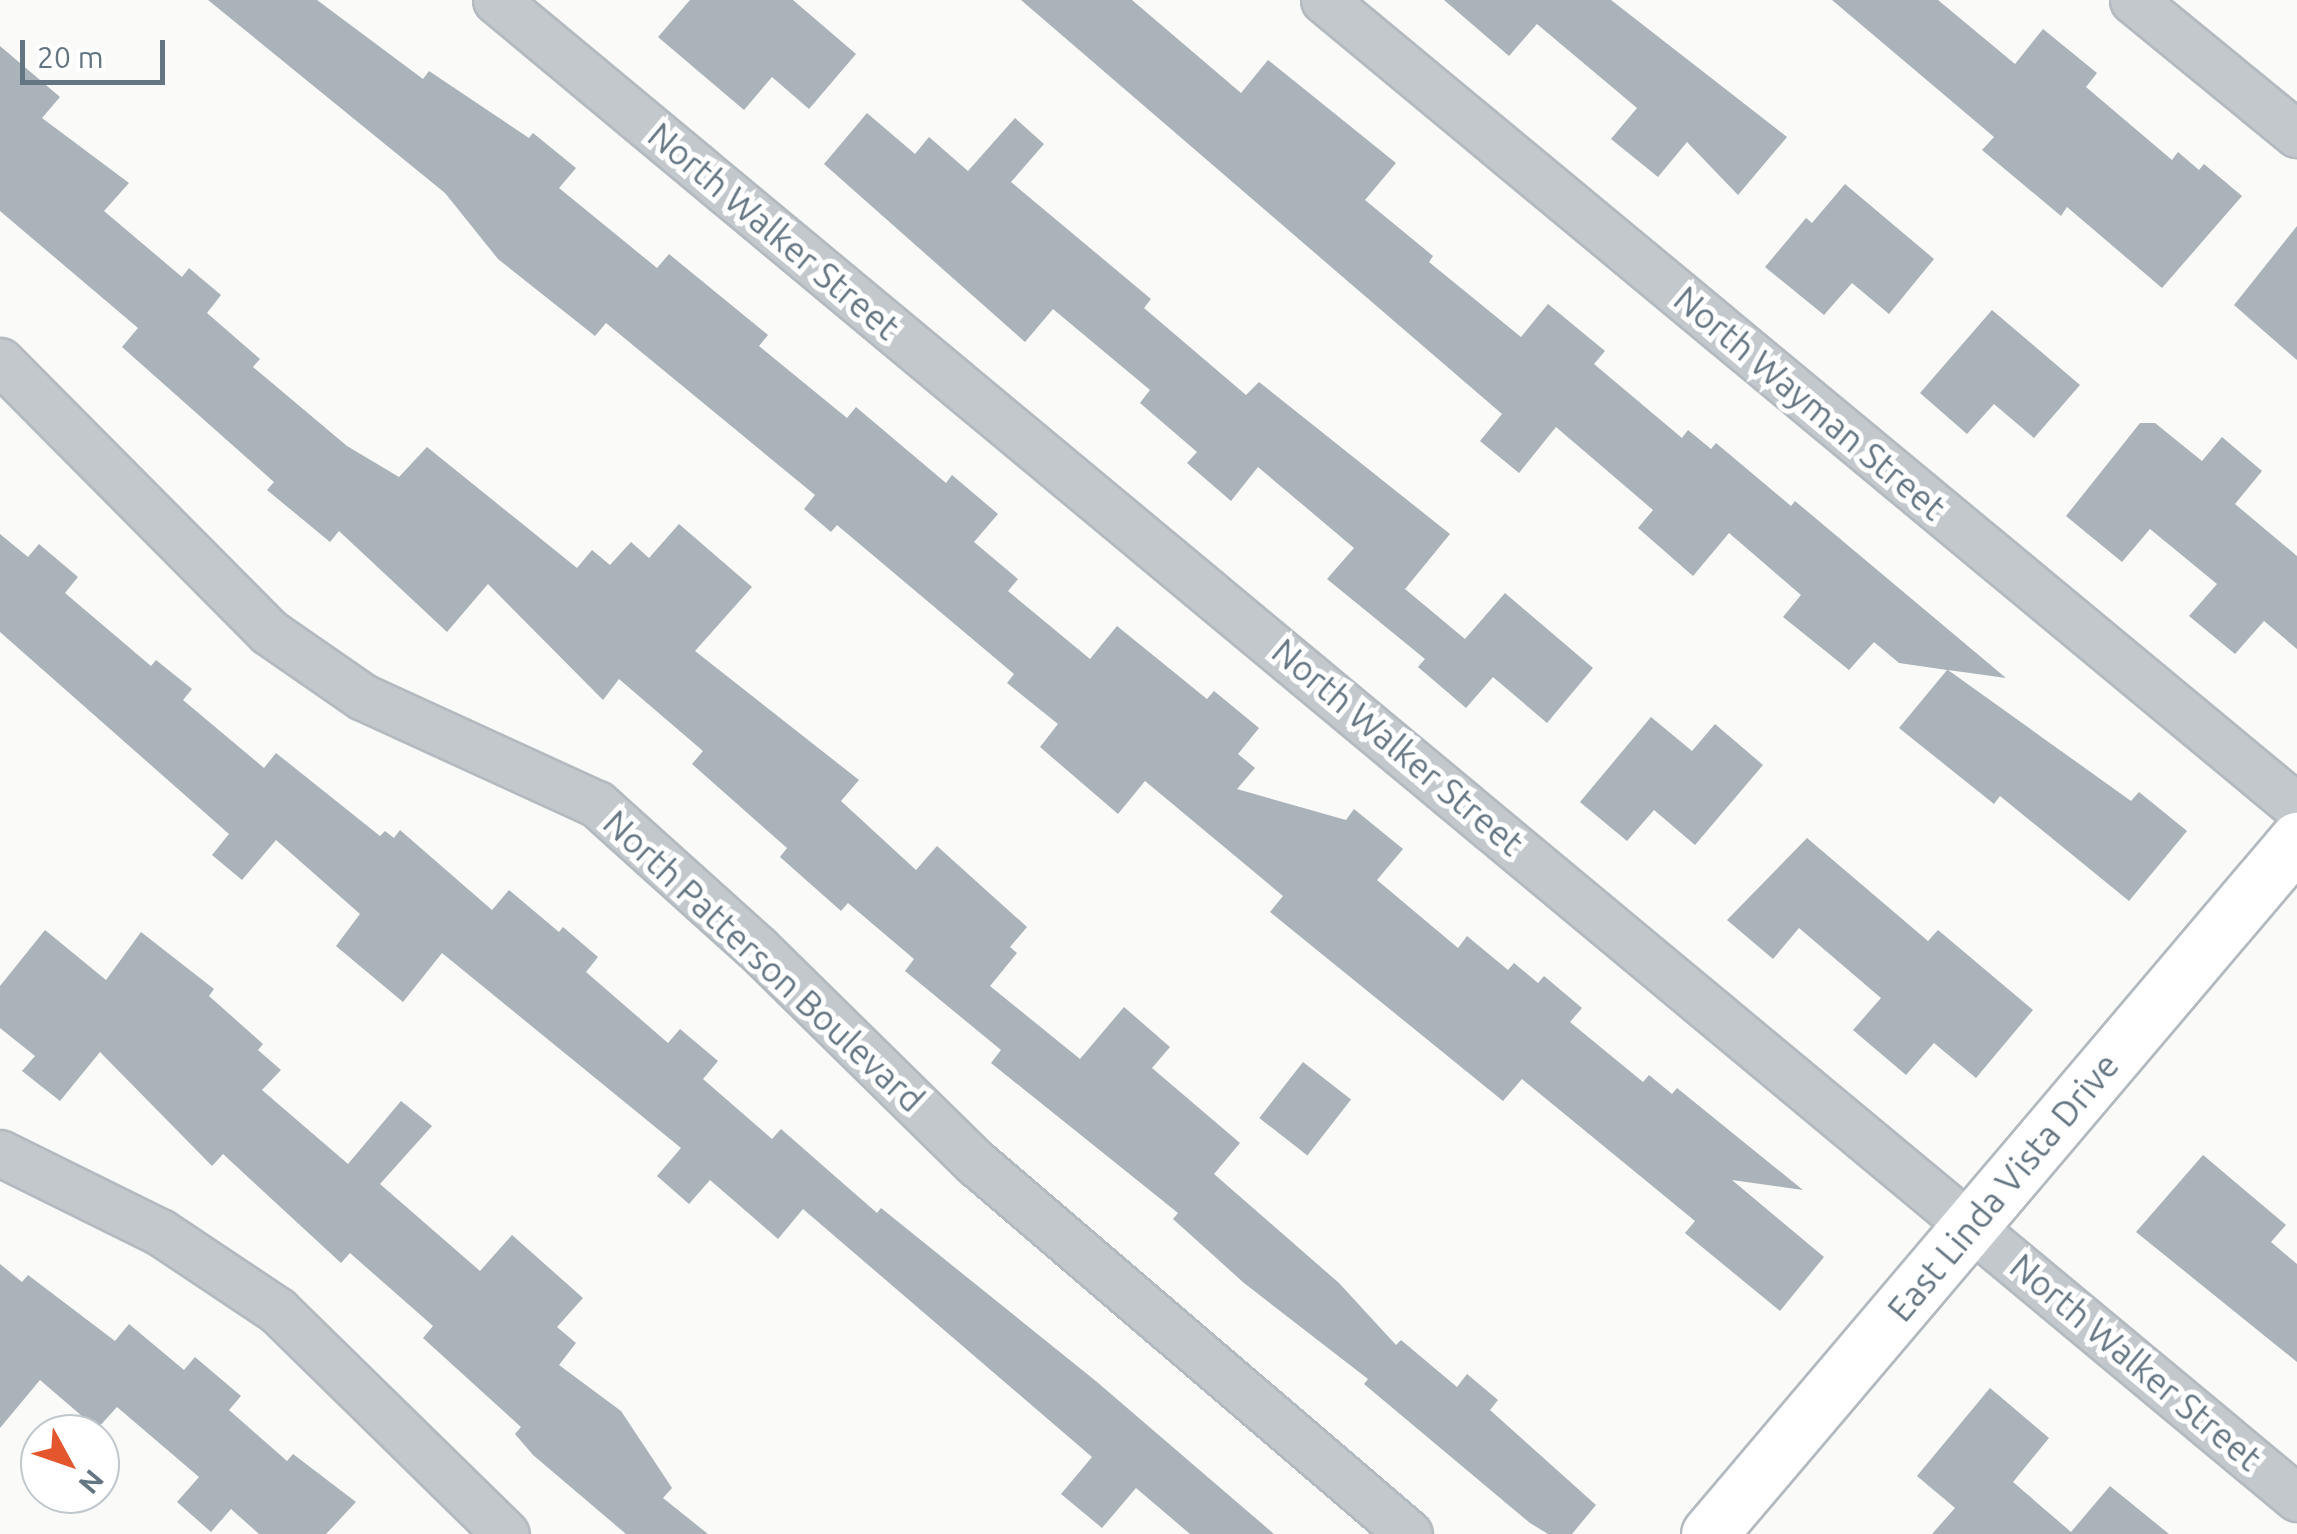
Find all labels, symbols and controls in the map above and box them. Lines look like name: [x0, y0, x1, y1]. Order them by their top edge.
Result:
scale bar: [25, 20, 170, 82]
text: 20 m: [37, 40, 104, 74]
street label: North Walker Street: [640, 114, 908, 348]
street label: North Wayman Street: [1666, 277, 1954, 529]
street label: North Walker Street: [1264, 630, 1532, 864]
street label: North Patterson Boulevard: [595, 802, 933, 1120]
street label: East Linda Vista Drive: [1879, 1044, 2127, 1330]
street label: North Walker Street: [2002, 1245, 2270, 1479]
north arrow: [20, 1414, 120, 1514]
text: N: [73, 1464, 110, 1500]

